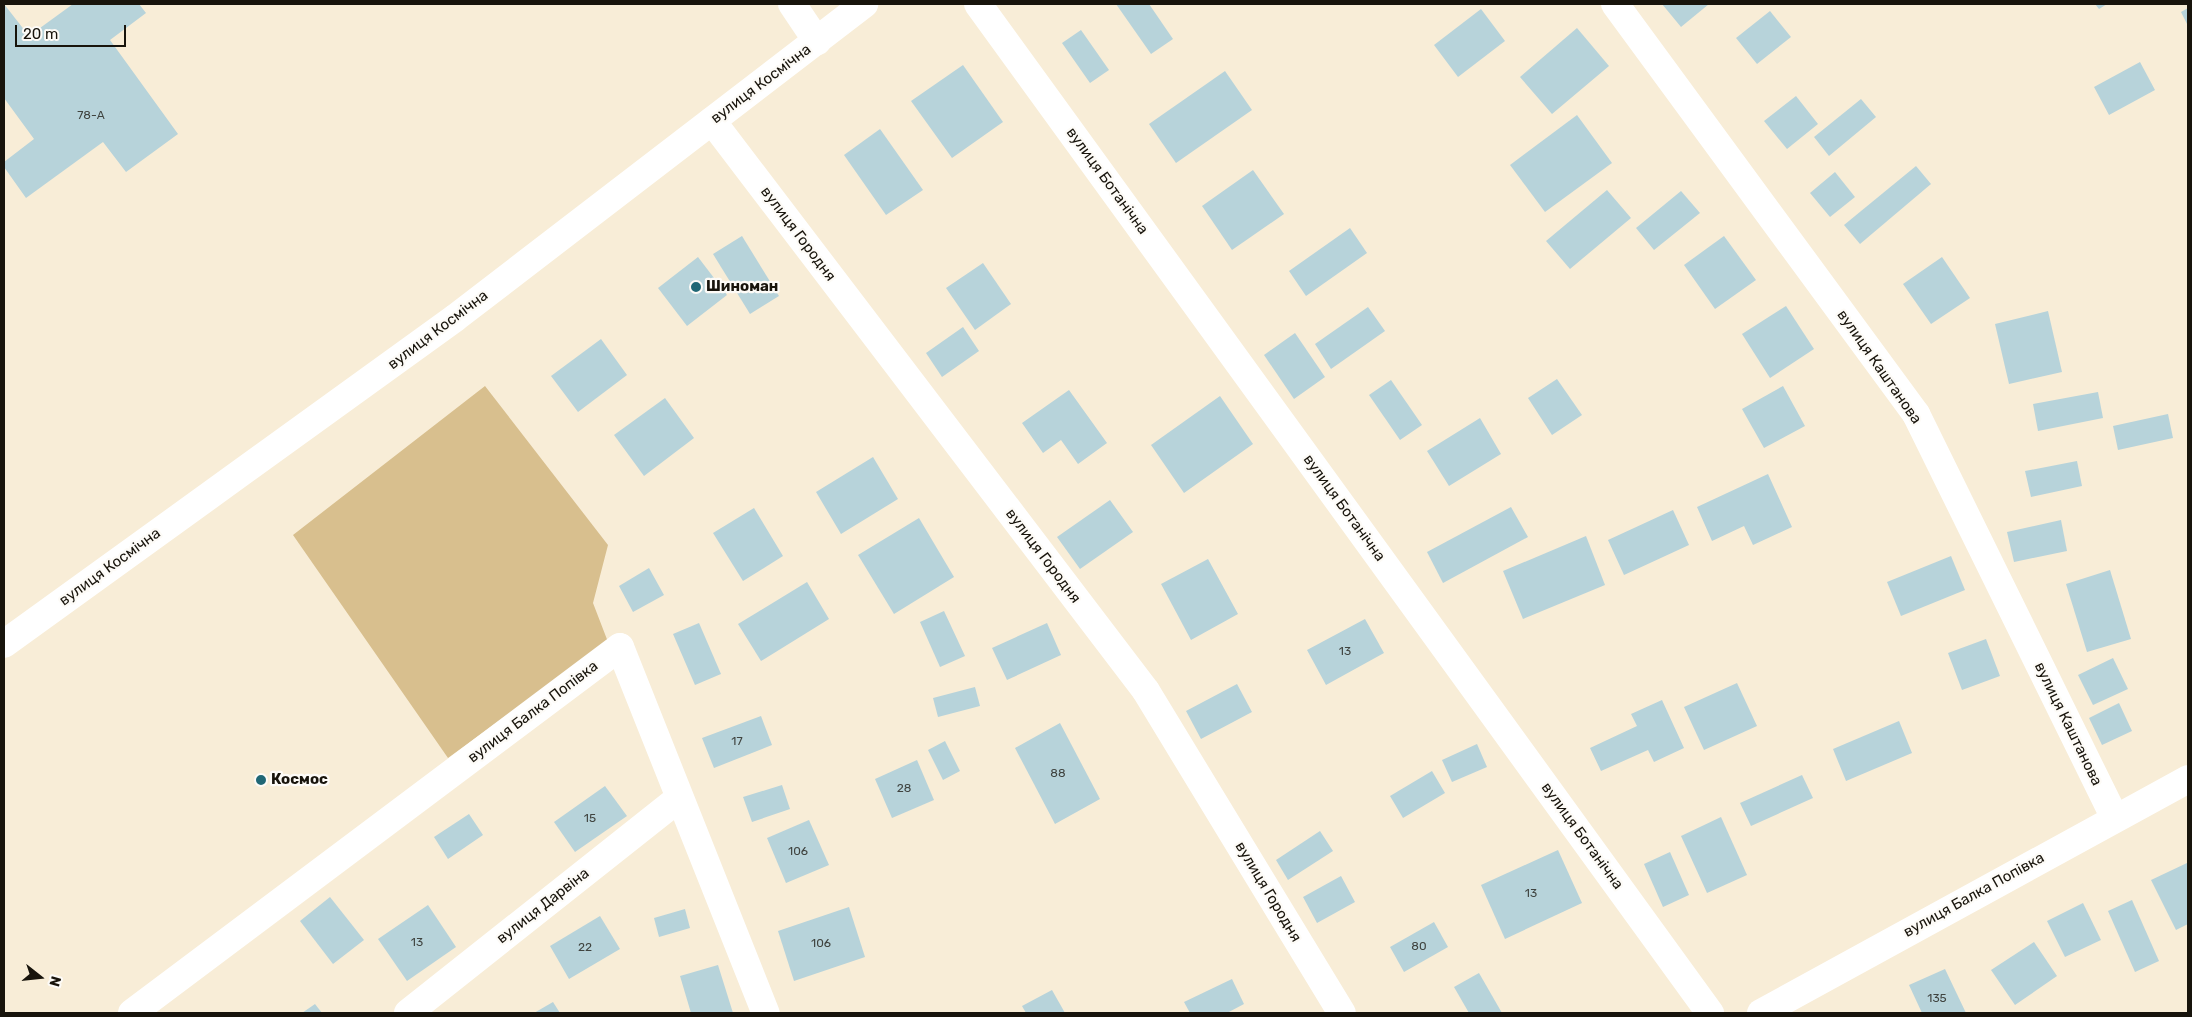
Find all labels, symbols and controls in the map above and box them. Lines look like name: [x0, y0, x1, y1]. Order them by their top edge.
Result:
scale bar: [18, 15, 129, 47]
text: 20 m: [23, 25, 58, 43]
street label: вулиця Космічна: [707, 40, 815, 128]
house number: 78-А: [77, 109, 105, 123]
street label: вулиця Ботанічна: [1062, 124, 1152, 238]
street label: вулиця Городня: [757, 183, 839, 285]
place label: Шиноман: [706, 278, 778, 296]
marker: Шиноман: [690, 281, 702, 293]
street label: вулиця Космічна: [384, 286, 492, 374]
street label: вулиця Каштанова: [1833, 306, 1925, 428]
street label: вулиця Ботанічна: [1299, 451, 1389, 565]
street label: вулиця Городня: [1002, 505, 1084, 607]
street label: вулиця Космічна: [56, 524, 164, 610]
house number: 13: [1339, 645, 1351, 659]
street label: вулиця Балка Попівка: [464, 657, 602, 767]
street label: вулиця Каштанова: [2030, 659, 2106, 789]
house number: 17: [731, 735, 743, 749]
house number: 88: [1050, 767, 1066, 781]
place label: Космос: [271, 771, 328, 789]
marker: Космос: [255, 774, 267, 786]
street label: вулиця Ботанічна: [1537, 779, 1627, 893]
house number: 28: [897, 782, 911, 796]
house number: 15: [584, 812, 596, 826]
street label: вулиця Городня: [1231, 839, 1305, 945]
house number: 106: [788, 845, 808, 859]
street label: вулиця Балка Попівка: [1900, 849, 2048, 941]
street label: вулиця Дарвіна: [493, 864, 593, 948]
house number: 13: [1525, 887, 1537, 901]
house number: 13: [411, 936, 423, 950]
house number: 106: [811, 937, 831, 951]
house number: 80: [1411, 940, 1427, 954]
house number: 22: [578, 941, 592, 955]
north arrow: [15, 952, 65, 1002]
text: N: [45, 974, 64, 988]
house number: 135: [1927, 992, 1947, 1006]

